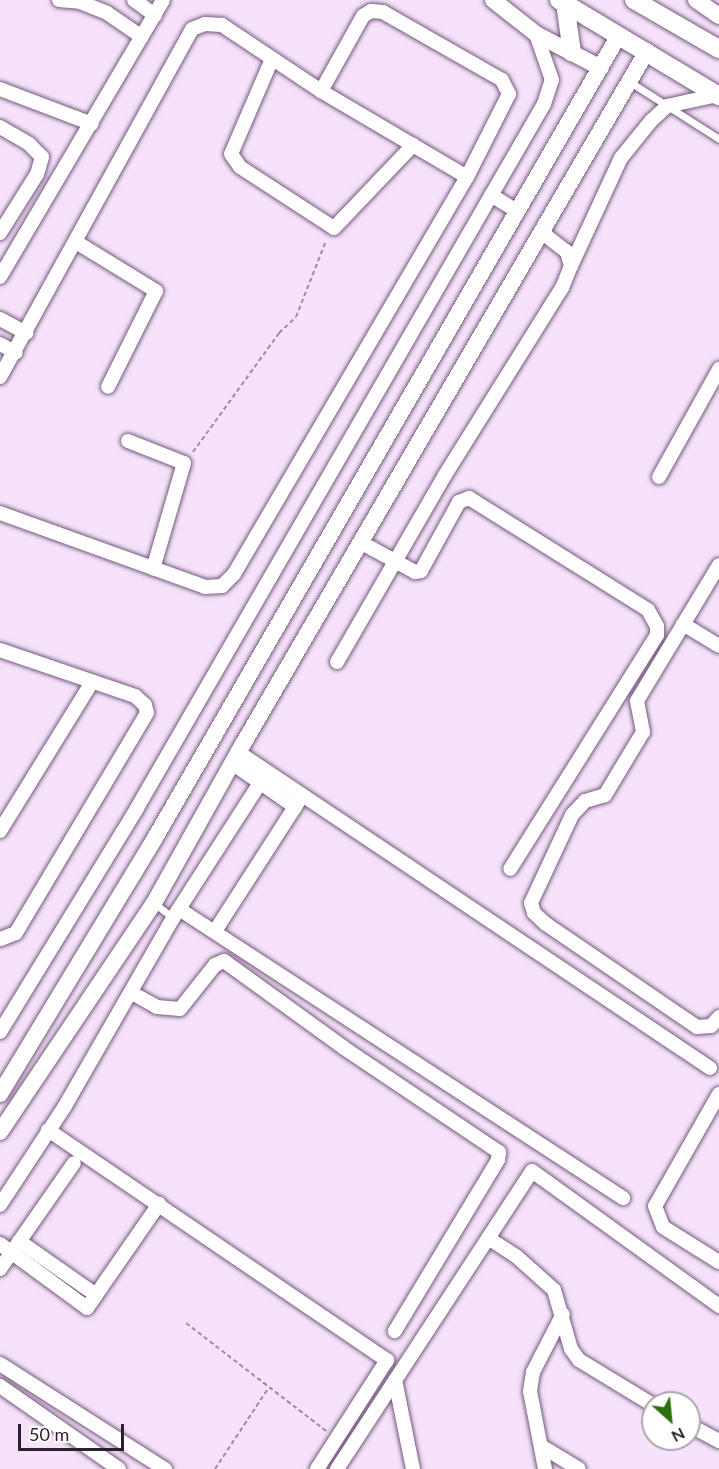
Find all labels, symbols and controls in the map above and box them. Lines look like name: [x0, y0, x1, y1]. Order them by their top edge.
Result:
north arrow: [641, 1391, 701, 1451]
scale bar: [21, 1412, 128, 1450]
text: 50 m: [29, 1423, 69, 1445]
text: N: [669, 1424, 688, 1447]

